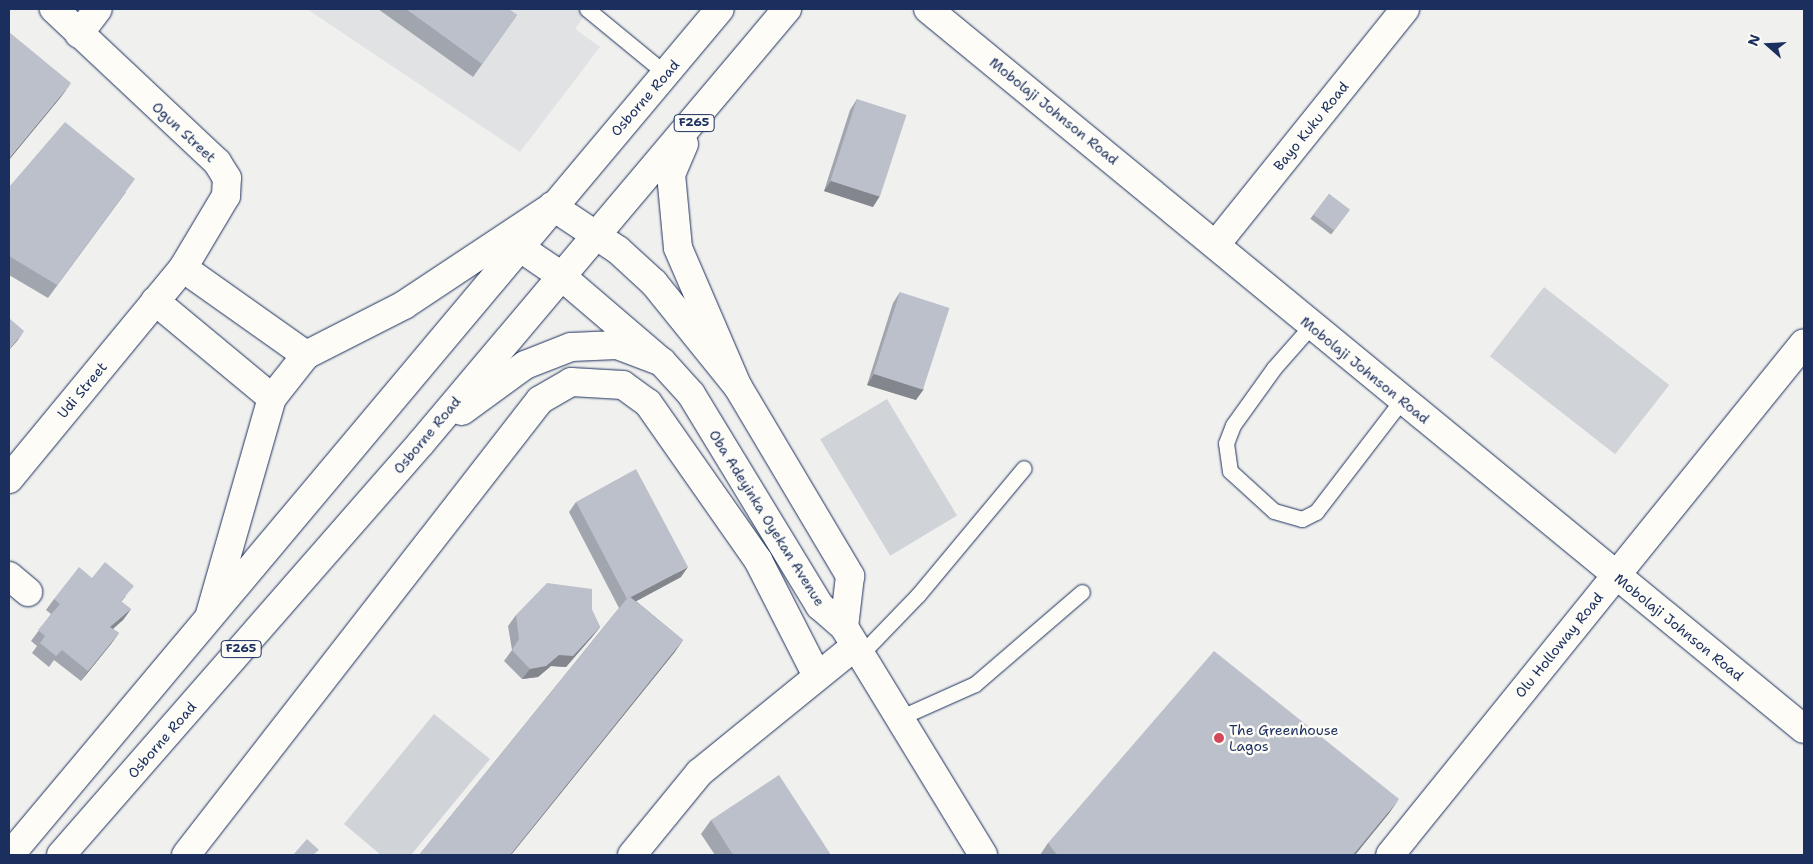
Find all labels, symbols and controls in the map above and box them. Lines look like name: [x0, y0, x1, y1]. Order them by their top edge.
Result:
north arrow: [1743, 20, 1793, 70]
text: N: [1744, 32, 1764, 48]
street label: Mobolaji Johnson Road: [986, 54, 1122, 168]
street label: Osborne Road: [607, 56, 683, 140]
street label: Bayo Kuku Road: [1270, 78, 1352, 174]
street label: Ogun Street: [149, 98, 219, 166]
road number: F265: [673, 114, 715, 132]
street label: Mobolaji Johnson Road: [1297, 313, 1433, 427]
street label: Udi Street: [54, 359, 110, 421]
street label: Osborne Road: [390, 393, 464, 477]
street label: Oba Adeyinka Oyekan Avenue: [706, 427, 828, 609]
street label: Mobolaji Johnson Road: [1611, 570, 1747, 684]
street label: Olu Holloway Road: [1511, 589, 1607, 701]
road number: F265: [220, 640, 262, 659]
street label: Osborne Road: [124, 698, 200, 782]
place label: The Greenhouse Lagos: [1229, 722, 1338, 754]
marker: The Greenhouse Lagos: [1213, 732, 1225, 744]

